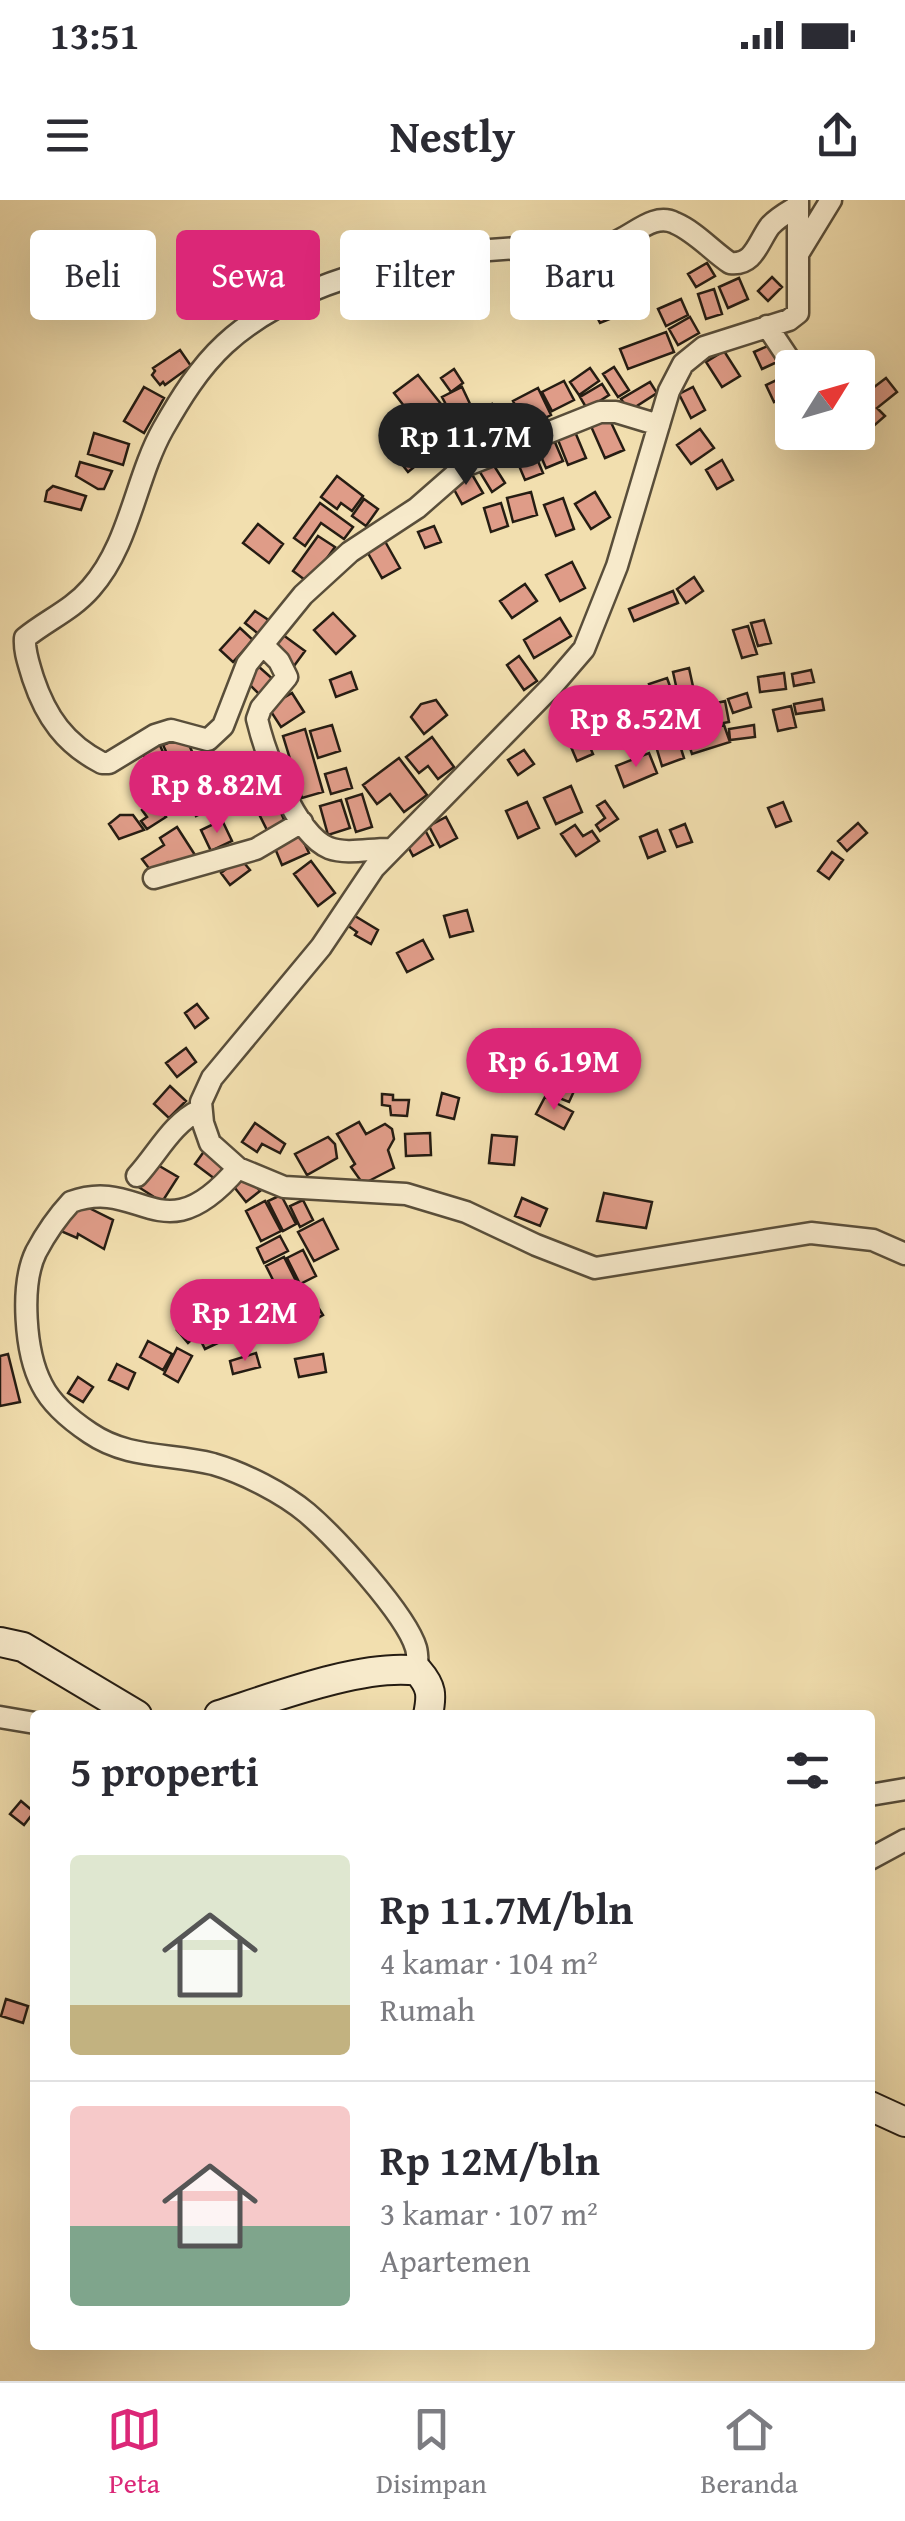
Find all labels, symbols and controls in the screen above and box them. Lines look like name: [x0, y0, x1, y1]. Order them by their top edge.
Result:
text: 13:51: [50, 7, 140, 63]
text: Nestly: [390, 103, 515, 168]
icon: menu: [40, 108, 95, 163]
icon: share: [810, 108, 865, 163]
chip: Beli: [30, 230, 156, 320]
chip: Sewa: [176, 230, 320, 320]
chip: Filter: [340, 230, 490, 320]
chip: Baru: [510, 230, 650, 320]
north arrow: [775, 350, 875, 450]
map controls: [775, 350, 875, 450]
pin: Rp 11.7M: [363, 403, 569, 488]
text: Rp 11.7M: [400, 412, 532, 459]
pin: Rp 8.52M: [533, 685, 739, 770]
text: Rp 8.52M: [570, 694, 702, 741]
pin: Rp 8.82M: [114, 751, 320, 836]
text: Rp 8.82M: [151, 760, 283, 807]
pin: Rp 6.19M: [451, 1028, 657, 1113]
text: Rp 6.19M: [488, 1037, 620, 1084]
pin: Rp 12M: [164, 1279, 326, 1364]
text: Rp 12M: [192, 1288, 298, 1335]
text: 5 properti: [70, 1740, 259, 1801]
icon: filters: [780, 1743, 835, 1798]
text: Rp 11.7M/bln: [380, 1878, 633, 1939]
icon: home: [150, 1895, 270, 2015]
text: 4 kamar · 104 m²: [380, 1939, 598, 1986]
text: Rumah: [380, 1986, 475, 2033]
text: Rp 12M/bln: [380, 2129, 600, 2190]
icon: home: [150, 2146, 270, 2266]
text: 3 kamar · 107 m²: [380, 2190, 598, 2237]
text: Apartemen: [380, 2237, 530, 2284]
tab: Peta: [107, 2402, 162, 2503]
tab: Disimpan: [376, 2402, 487, 2503]
tab: Beranda: [701, 2402, 798, 2503]

